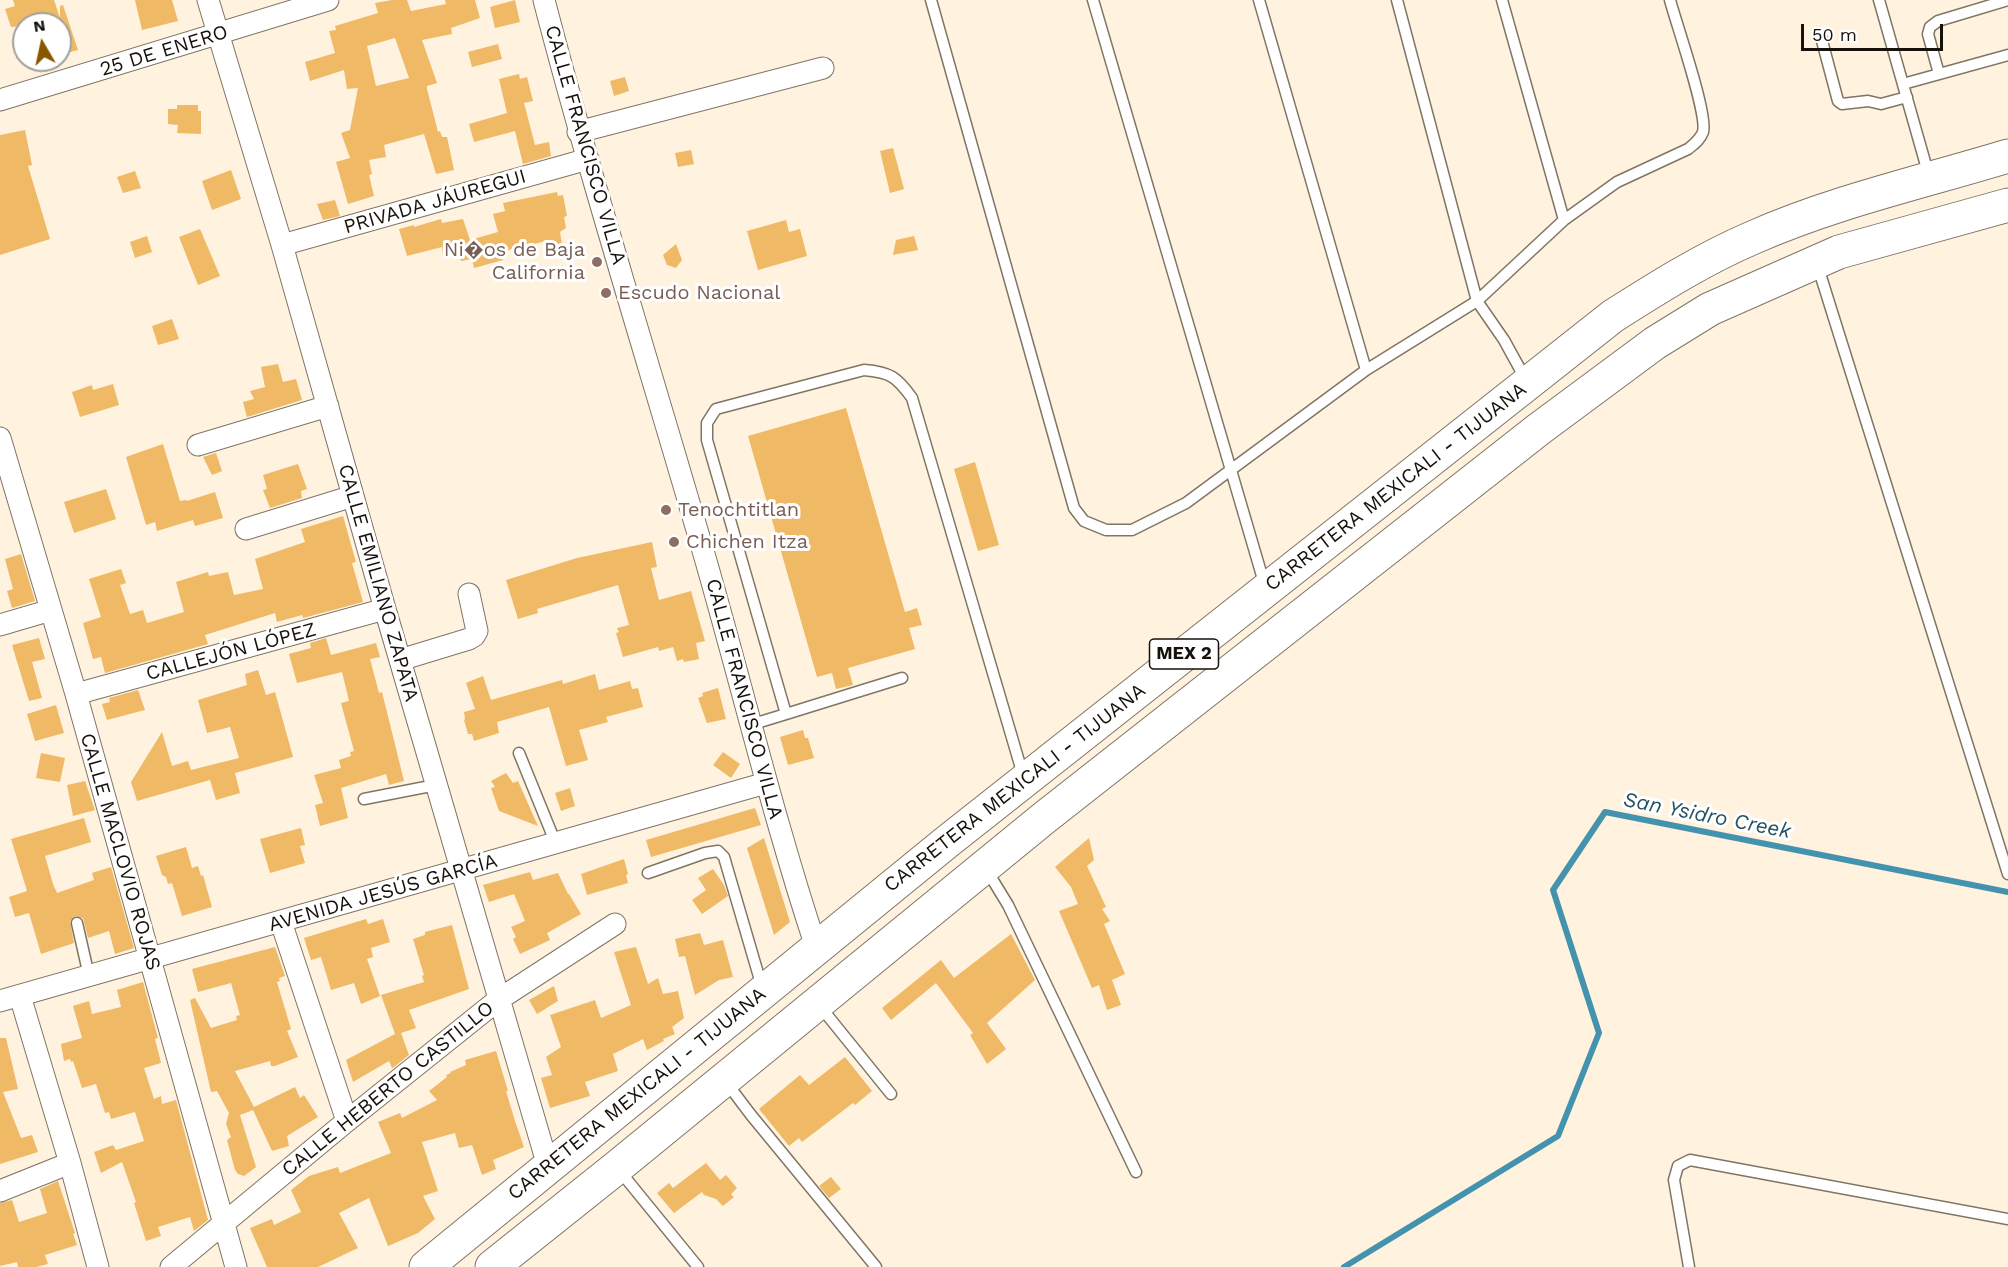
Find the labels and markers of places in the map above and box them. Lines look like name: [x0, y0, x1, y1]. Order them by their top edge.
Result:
place label: Ni�os de Baja California: [444, 238, 585, 285]
marker: Ni�os de Baja California: [590, 255, 604, 269]
place label: Escudo Nacional: [618, 281, 780, 305]
marker: Escudo Nacional: [599, 286, 613, 300]
place label: Tenochtitlan: [678, 498, 799, 522]
marker: Tenochtitlan: [659, 503, 673, 517]
place label: Chichen Itza: [686, 530, 808, 554]
marker: Chichen Itza: [667, 535, 681, 549]

